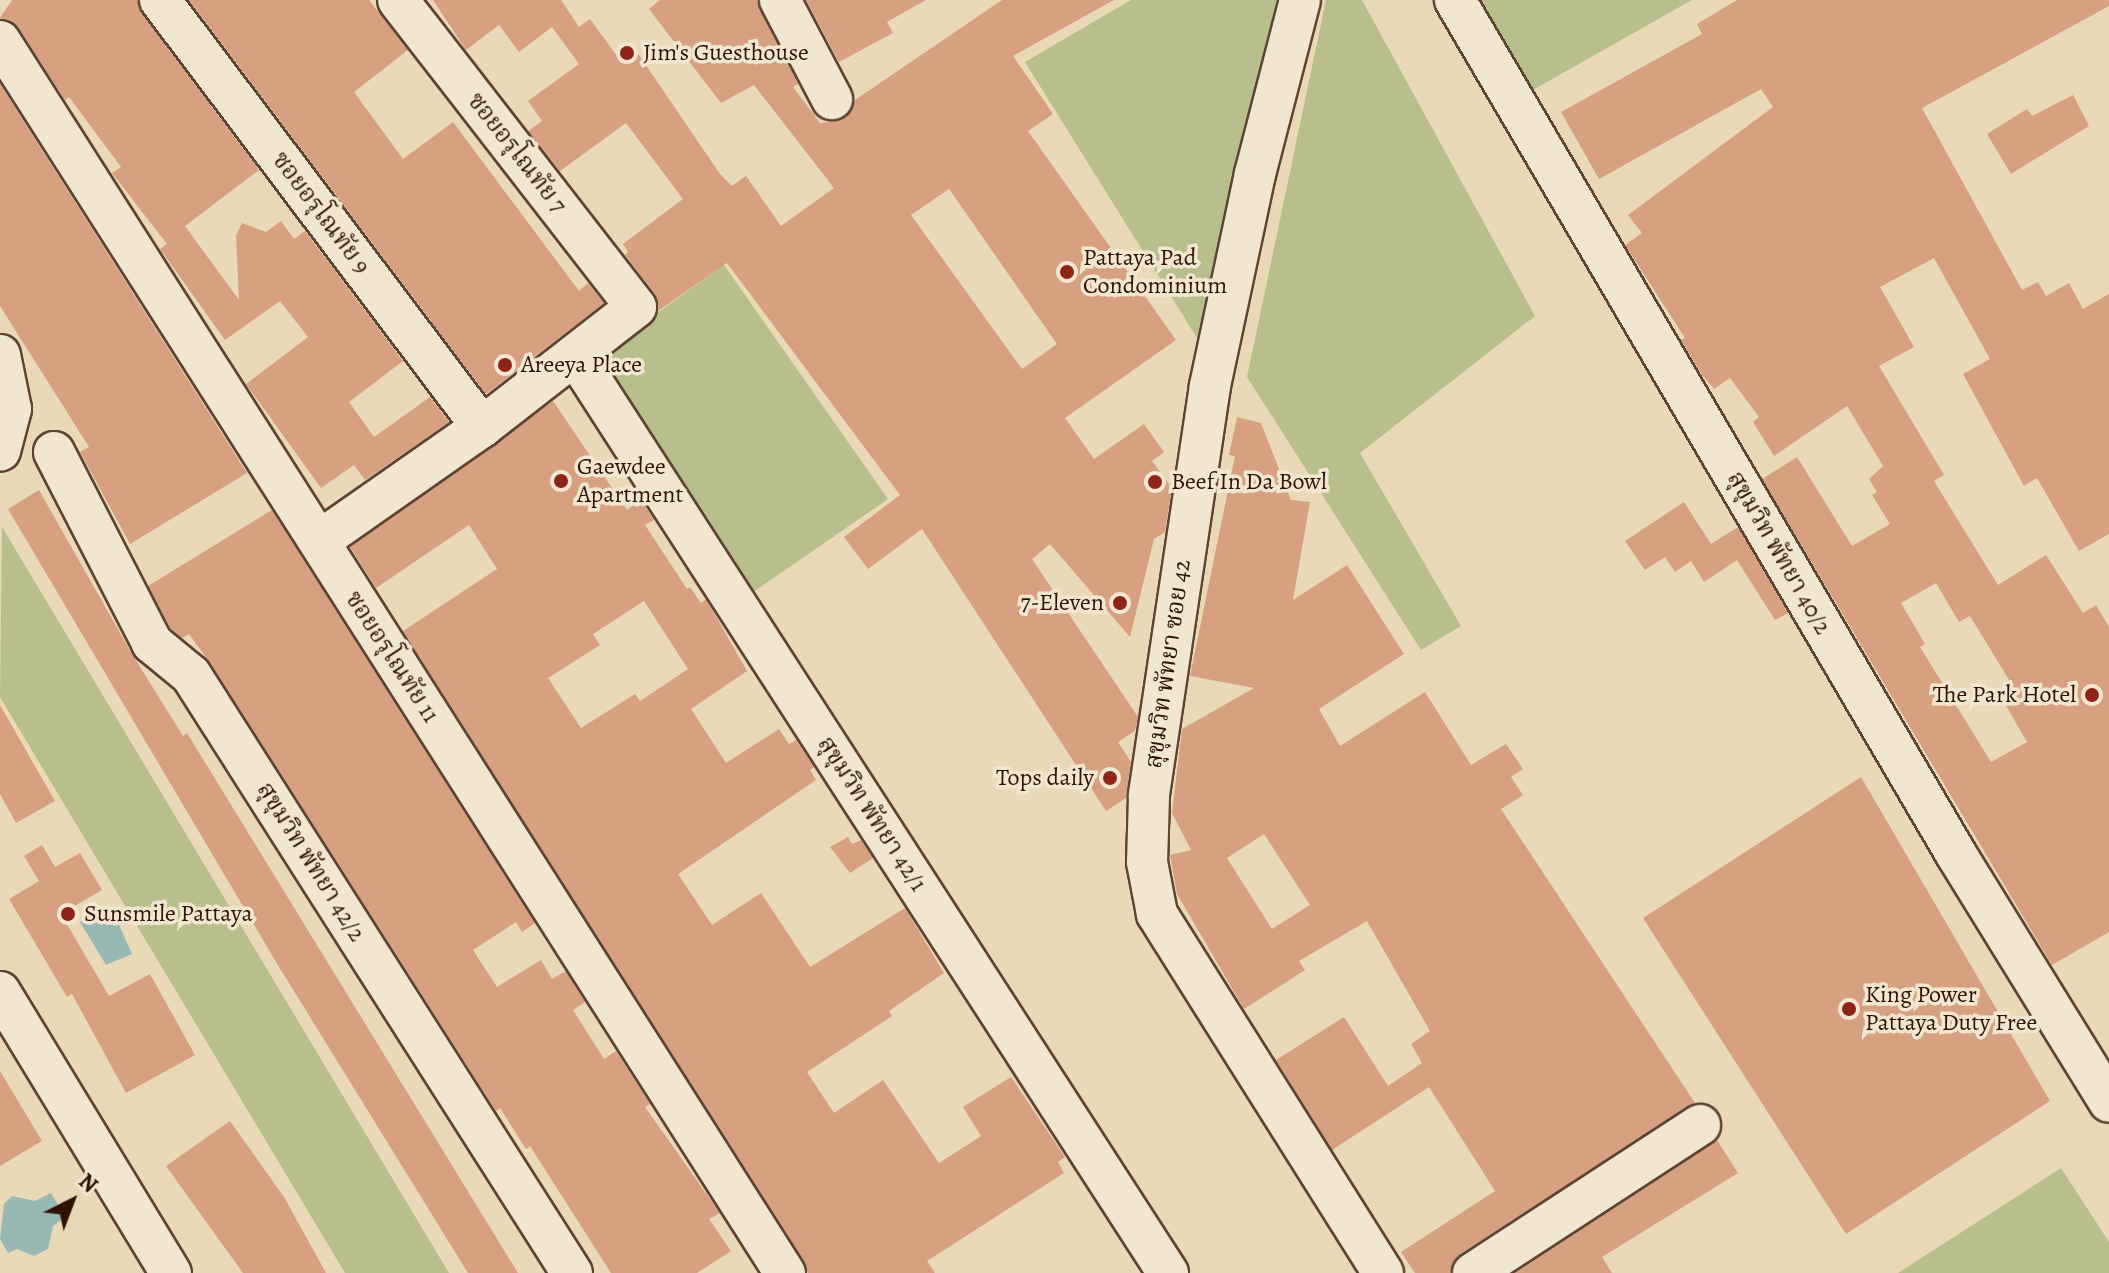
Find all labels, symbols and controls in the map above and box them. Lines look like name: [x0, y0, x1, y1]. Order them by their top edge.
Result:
place label: Jim's Guesthouse: [643, 39, 809, 67]
marker: Jim's Guesthouse: [618, 44, 636, 62]
street label: ซอยอรุโณทัย 7: [461, 87, 573, 219]
street label: ซอยอรุโณทัย 9: [266, 146, 376, 280]
place label: Pattaya Pad Condominium: [1083, 244, 1227, 300]
marker: Pattaya Pad Condominium: [1058, 263, 1076, 281]
place label: Areeya Place: [521, 351, 642, 379]
marker: Areeya Place: [496, 356, 514, 374]
place label: Gaewdee Apartment: [577, 453, 683, 509]
street label: สุขุมวิท พัทยา 40/2: [1721, 466, 1837, 640]
place label: Beef In Da Bowl: [1171, 468, 1327, 496]
marker: Gaewdee Apartment: [552, 472, 570, 490]
marker: Beef In Da Bowl: [1146, 473, 1164, 491]
street label: สุขุมวิท พัทยา ซอย 42: [1139, 558, 1197, 770]
street label: ซอยอรุโณทัย 11: [339, 586, 445, 728]
place label: 7-Eleven: [1021, 589, 1104, 617]
marker: 7-Eleven: [1111, 594, 1129, 612]
place label: The Park Hotel: [1933, 681, 2076, 709]
marker: The Park Hotel: [2083, 686, 2101, 704]
street label: สุขุมวิท พัทยา 42/1: [811, 731, 933, 897]
place label: Tops daily: [996, 764, 1094, 792]
marker: Tops daily: [1101, 769, 1119, 787]
street label: สุขุมวิท พัทยา 42/2: [251, 777, 371, 947]
place label: Sunsmile Pattaya: [84, 900, 253, 928]
marker: Sunsmile Pattaya: [59, 905, 77, 923]
place label: King Power Pattaya Duty Free: [1865, 981, 2037, 1037]
marker: King Power Pattaya Duty Free: [1840, 1000, 1858, 1018]
north arrow: [32, 1161, 112, 1241]
text: N: [72, 1167, 104, 1200]

